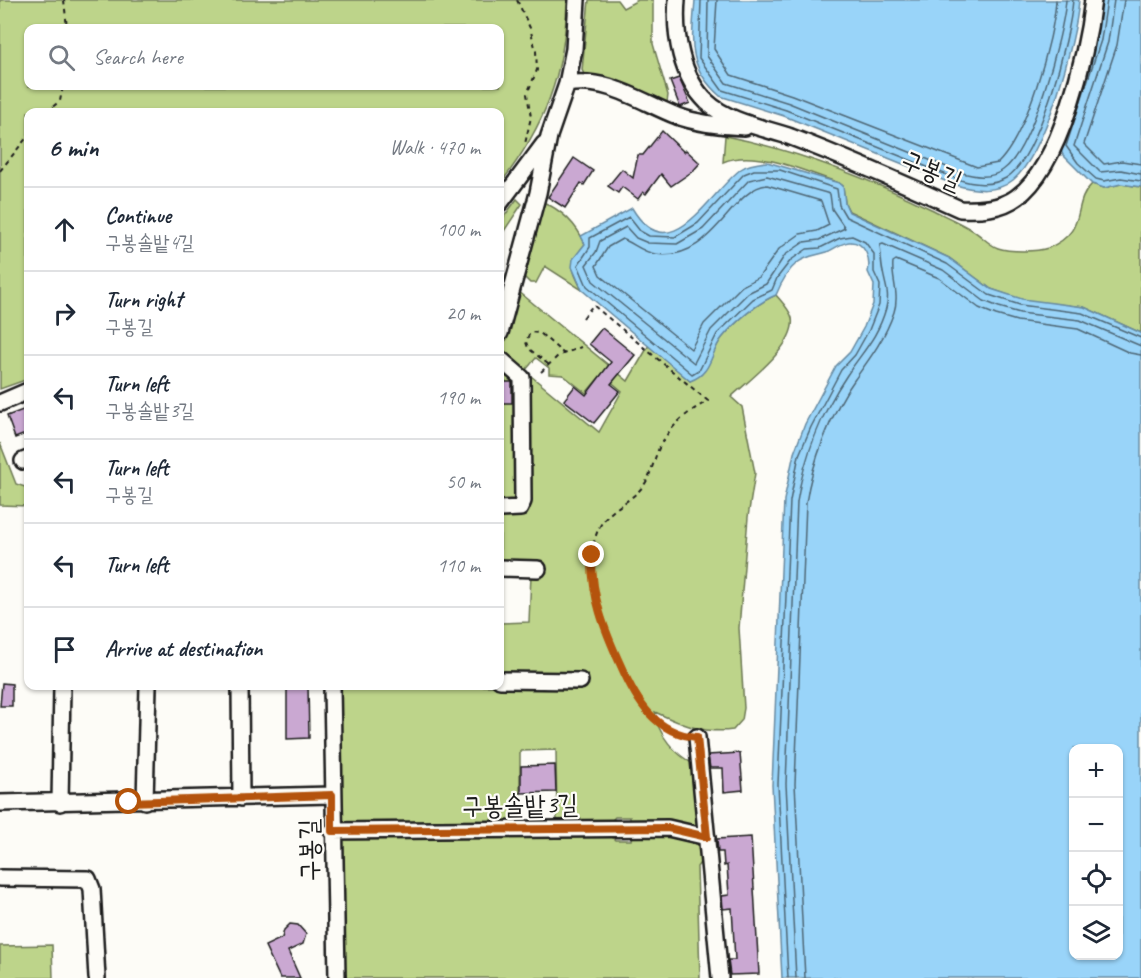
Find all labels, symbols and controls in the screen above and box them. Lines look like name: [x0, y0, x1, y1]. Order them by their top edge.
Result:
search box: [24, 24, 504, 90]
icon: search: [45, 41, 78, 74]
text: Search here: [93, 43, 183, 71]
text: 6 min: [48, 131, 98, 164]
text: Walk · 470 m: [390, 135, 480, 160]
street label: 구봉길: [897, 143, 967, 197]
text: Continue: [105, 202, 171, 230]
icon: ahead: [48, 213, 81, 246]
text: 100 m: [437, 217, 480, 242]
text: 구봉솔밭4길: [105, 230, 194, 255]
text: Turn right: [105, 286, 182, 314]
icon: right: [48, 297, 81, 330]
text: 20 m: [446, 301, 480, 326]
text: 구봉길: [105, 314, 153, 339]
text: Turn left: [105, 370, 169, 398]
icon: left: [48, 381, 81, 414]
text: 190 m: [437, 385, 480, 410]
text: 구봉솔밭3길: [105, 398, 194, 423]
text: Turn left: [105, 454, 169, 482]
icon: left: [48, 465, 81, 498]
text: 50 m: [446, 469, 480, 494]
text: 구봉길: [105, 482, 153, 507]
route end: [578, 541, 604, 567]
icon: left: [48, 549, 81, 582]
text: Turn left: [105, 551, 169, 579]
text: 110 m: [437, 553, 480, 578]
icon: arrive: [48, 633, 81, 666]
text: Arrive at destination: [105, 635, 262, 663]
map controls: [1069, 744, 1123, 960]
button: +: [1069, 744, 1123, 798]
street label: 구봉솔밭3길: [462, 787, 579, 823]
route start: [115, 788, 141, 814]
button: −: [1069, 798, 1123, 852]
street label: 구봉길: [292, 818, 326, 882]
button: locate: [1069, 852, 1123, 906]
button: layers: [1069, 906, 1123, 960]

